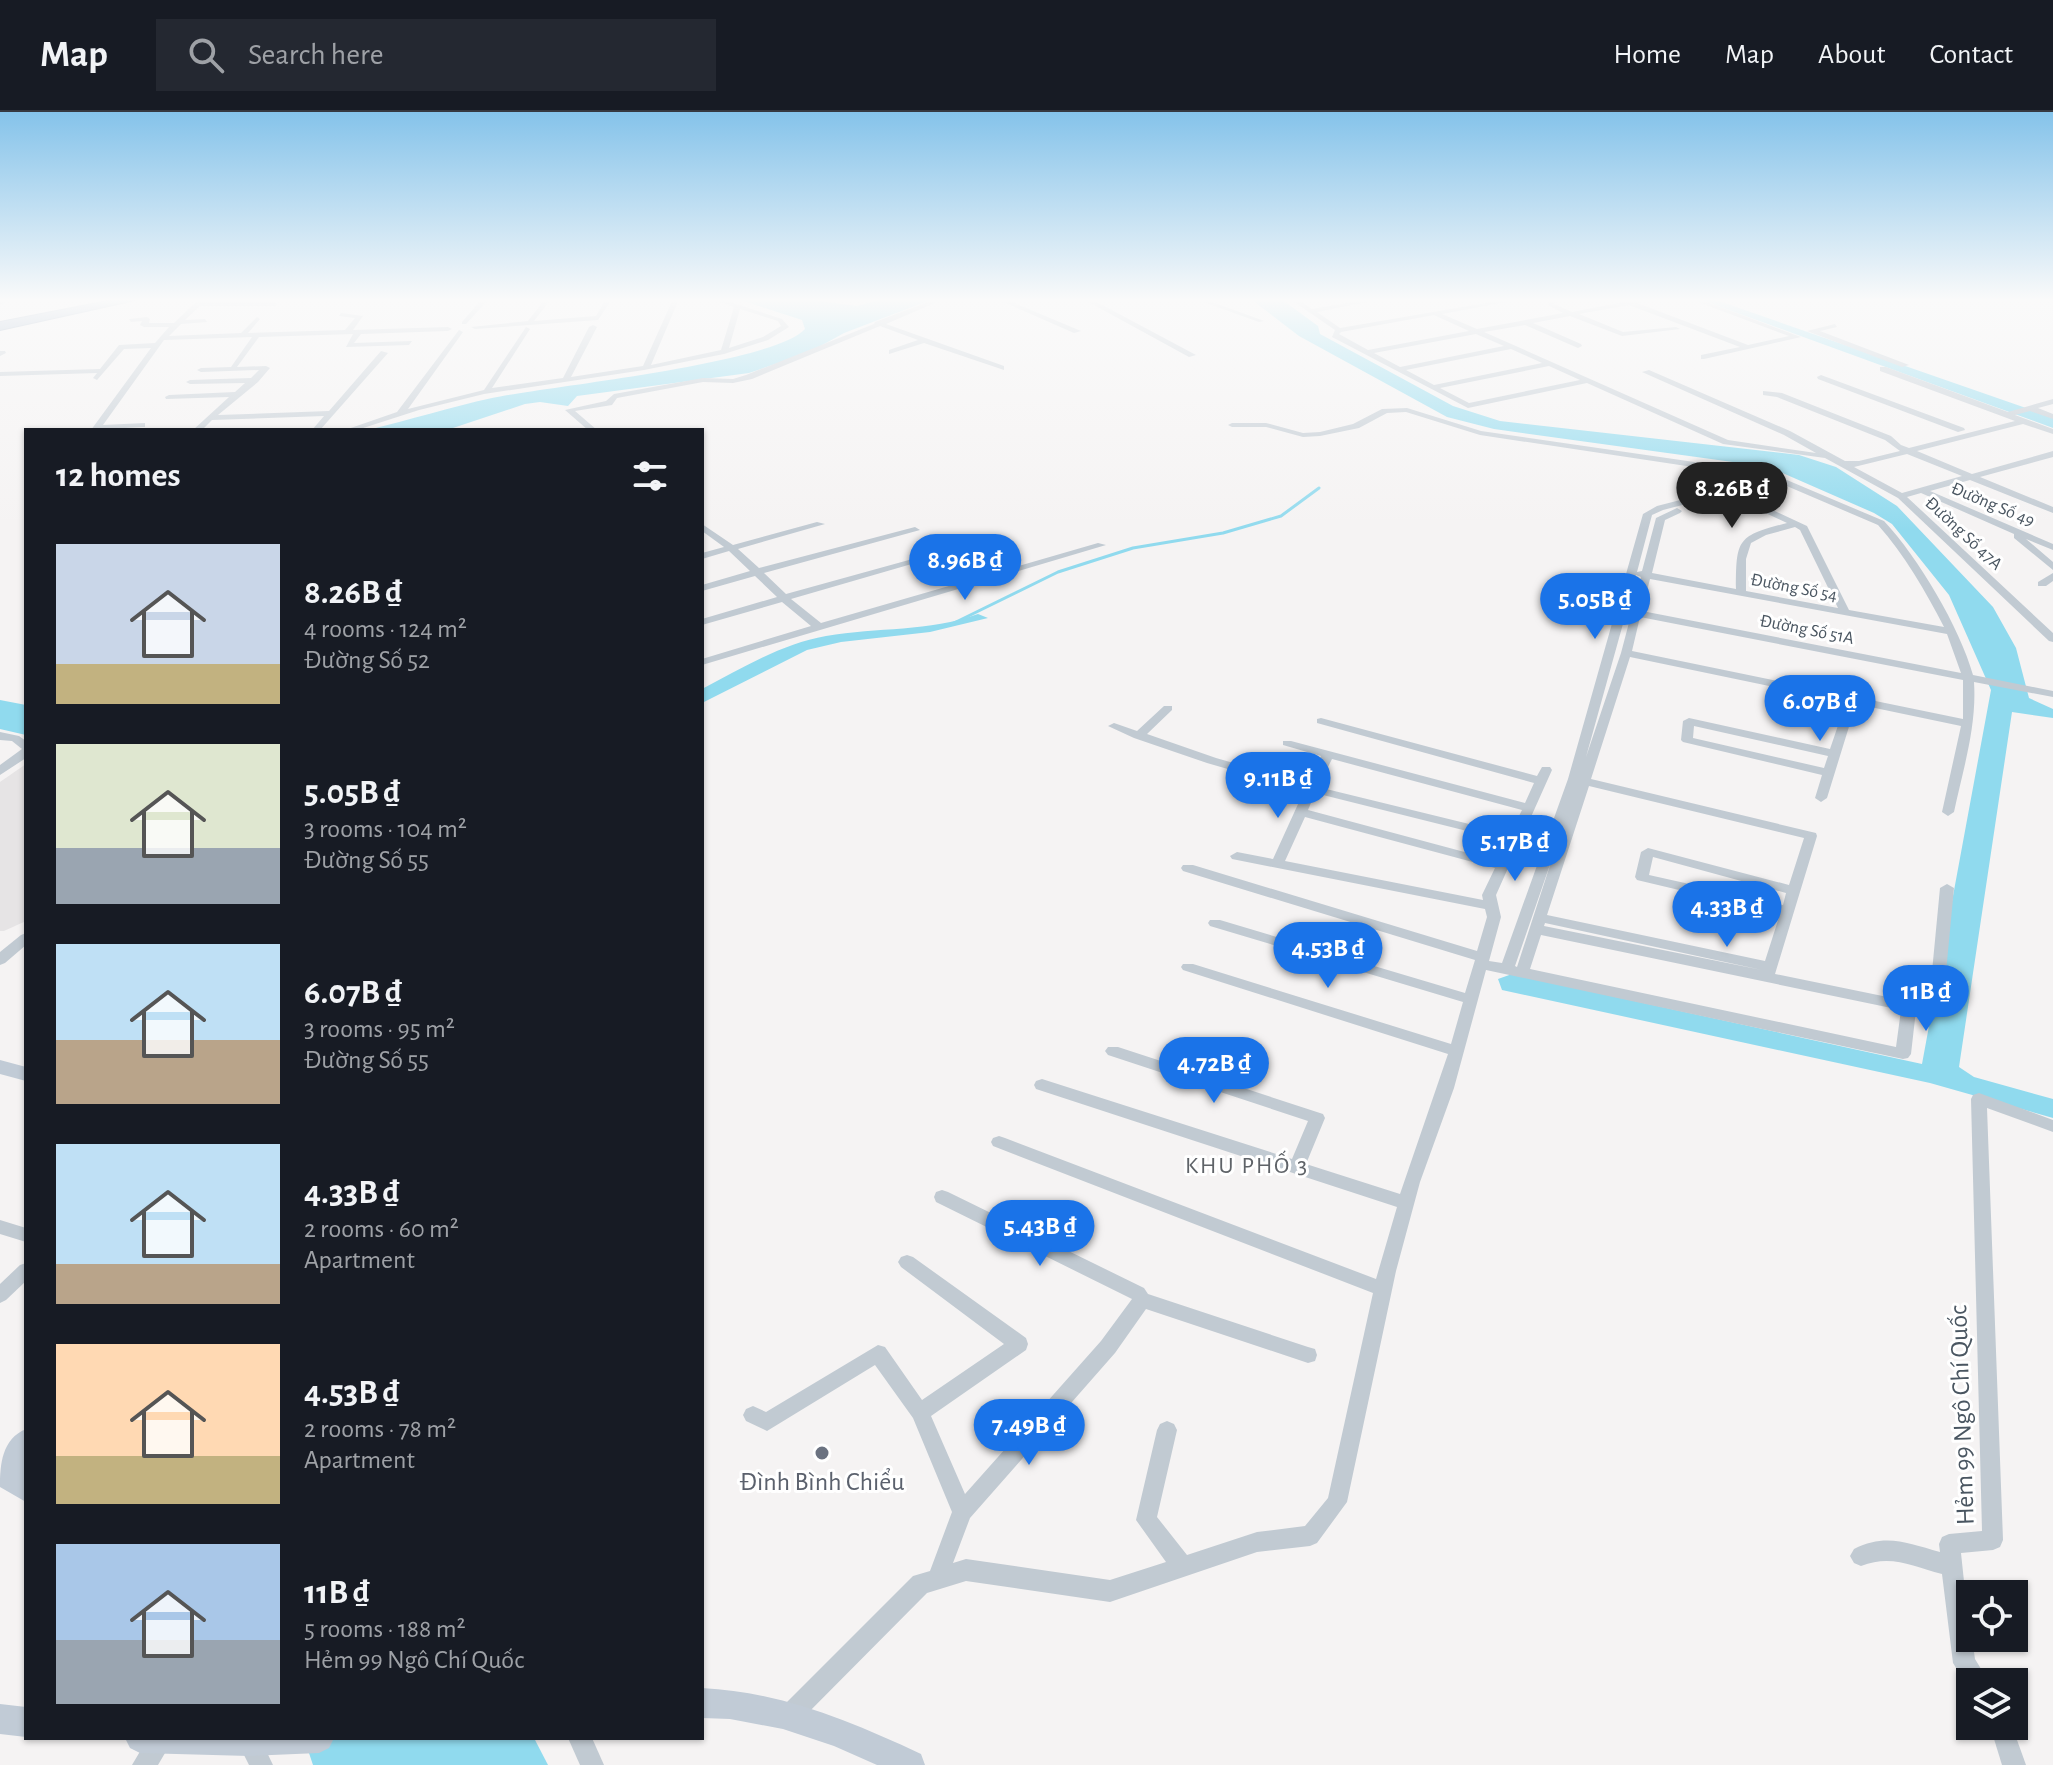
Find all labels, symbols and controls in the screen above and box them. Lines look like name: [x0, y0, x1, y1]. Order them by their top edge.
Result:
search box: [156, 19, 716, 91]
icon: search: [184, 33, 228, 77]
text: Map: [40, 36, 108, 74]
text: Search here: [248, 40, 384, 70]
text: Home: [1614, 41, 1681, 69]
text: Map: [1725, 41, 1774, 69]
text: About: [1818, 41, 1886, 69]
text: Contact: [1930, 41, 2013, 69]
icon: filters: [628, 454, 672, 498]
text: 12 homes: [56, 459, 181, 493]
pin: 8.26B ₫: [1658, 462, 1806, 530]
text: 8.26B ₫: [1694, 475, 1770, 501]
street label: Đường Số 49: [1948, 478, 2037, 531]
street label: Đường Số 47A: [1921, 493, 2006, 574]
pin: 8.96B ₫: [891, 534, 1039, 602]
text: 8.96B ₫: [927, 547, 1003, 573]
street label: Đường Số 54: [1749, 570, 1839, 605]
pin: 5.05B ₫: [1521, 573, 1669, 641]
icon: home: [120, 576, 216, 672]
text: 8.26B ₫: [304, 576, 402, 610]
text: 5.05B ₫: [1558, 586, 1632, 612]
street label: Đường Số 51A: [1758, 611, 1856, 648]
text: 4 rooms · 124 m²: [304, 616, 467, 642]
text: Đường Số 52: [304, 647, 430, 673]
pin: 6.07B ₫: [1746, 675, 1894, 743]
text: 6.07B ₫: [1783, 688, 1857, 714]
pin: 9.11B ₫: [1204, 752, 1352, 820]
text: 9.11B ₫: [1244, 765, 1312, 791]
icon: home: [120, 776, 216, 872]
text: 5.05B ₫: [304, 776, 400, 810]
pin: 5.17B ₫: [1441, 815, 1589, 883]
text: 3 rooms · 104 m²: [304, 816, 467, 842]
text: 5.17B ₫: [1480, 828, 1550, 854]
text: Đường Số 55: [304, 847, 429, 873]
pin: 4.33B ₫: [1653, 881, 1801, 949]
text: 4.33B ₫: [1690, 894, 1764, 920]
pin: 4.53B ₫: [1254, 922, 1402, 990]
text: 4.53B ₫: [1291, 935, 1365, 961]
pin: 11B ₫: [1870, 965, 1982, 1033]
icon: home: [120, 976, 216, 1072]
text: 6.07B ₫: [304, 976, 402, 1010]
text: 11B ₫: [1901, 978, 1951, 1004]
text: 3 rooms · 95 m²: [304, 1016, 455, 1042]
pin: 4.72B ₫: [1140, 1037, 1288, 1105]
text: Đường Số 55: [304, 1047, 429, 1073]
text: 4.72B ₫: [1177, 1050, 1251, 1076]
district label: KHU PHỐ 3: [1185, 1150, 1309, 1178]
icon: home: [120, 1176, 216, 1272]
text: 4.33B ₫: [304, 1176, 400, 1210]
pin: 5.43B ₫: [966, 1200, 1114, 1268]
text: 5.43B ₫: [1003, 1213, 1077, 1239]
text: 2 rooms · 60 m²: [304, 1216, 459, 1242]
text: Apartment: [304, 1247, 415, 1273]
street label: Hẻm 99 Ngô Chí Quốc: [1945, 1305, 1979, 1525]
icon: home: [120, 1376, 216, 1472]
text: 4.53B ₫: [304, 1376, 400, 1410]
pin: 7.49B ₫: [955, 1399, 1103, 1467]
text: 7.49B ₫: [992, 1412, 1066, 1438]
text: 2 rooms · 78 m²: [304, 1416, 456, 1442]
marker: Đình Bình Chiểu: [813, 1444, 831, 1462]
text: Apartment: [304, 1447, 415, 1473]
place label: Đình Bình Chiểu: [740, 1468, 904, 1495]
icon: home: [120, 1576, 216, 1672]
text: 11B ₫: [304, 1576, 370, 1610]
map controls: [1956, 1580, 2028, 1740]
button: locate: [1956, 1580, 2028, 1652]
text: 5 rooms · 188 m²: [304, 1616, 466, 1642]
text: Hẻm 99 Ngô Chí Quốc: [304, 1647, 524, 1673]
button: layers: [1956, 1668, 2028, 1740]

